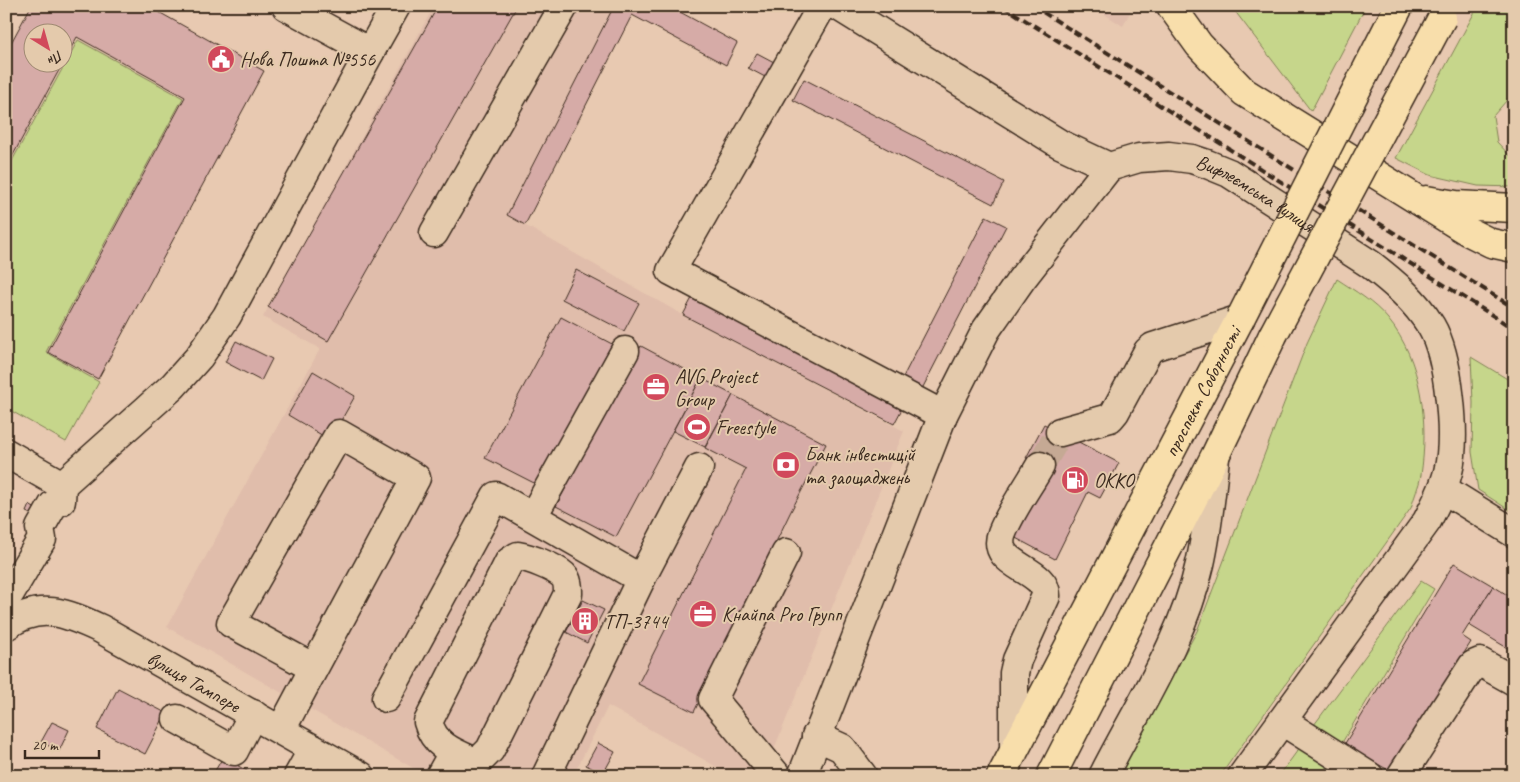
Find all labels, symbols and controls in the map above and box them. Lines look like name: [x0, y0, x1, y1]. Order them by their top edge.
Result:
north arrow: [22, 22, 72, 72]
public building icon: Нова Пошта №556: [206, 44, 236, 74]
text: Пн: [44, 47, 66, 70]
place label: Нова Пошта №556: [240, 47, 376, 72]
street label: Вифлеємська вулиця: [1193, 149, 1320, 238]
street label: проспект Соборності: [1158, 320, 1248, 461]
place label: AVG Project Group: [675, 364, 759, 412]
office icon: AVG Project Group: [641, 372, 671, 402]
sports icon: Freestyle: [682, 412, 712, 442]
place label: Freestyle: [716, 415, 777, 440]
place label: Банк інвестицій та заощаджень: [805, 442, 916, 490]
bank icon: Банк інвестицій та заощаджень: [771, 450, 801, 480]
fuel station icon: ОККО: [1060, 465, 1090, 495]
place label: ОККО: [1094, 468, 1136, 493]
office icon: Кнайпа Pro Групп: [688, 599, 718, 629]
place label: Кнайпа Pro Групп: [722, 602, 843, 627]
building icon: ТП-3744: [570, 606, 600, 636]
place label: ТП-3744: [604, 609, 670, 634]
street label: вулиця Тампере: [143, 645, 246, 718]
scale bar: [25, 727, 99, 759]
text: 20 m: [32, 736, 59, 755]

